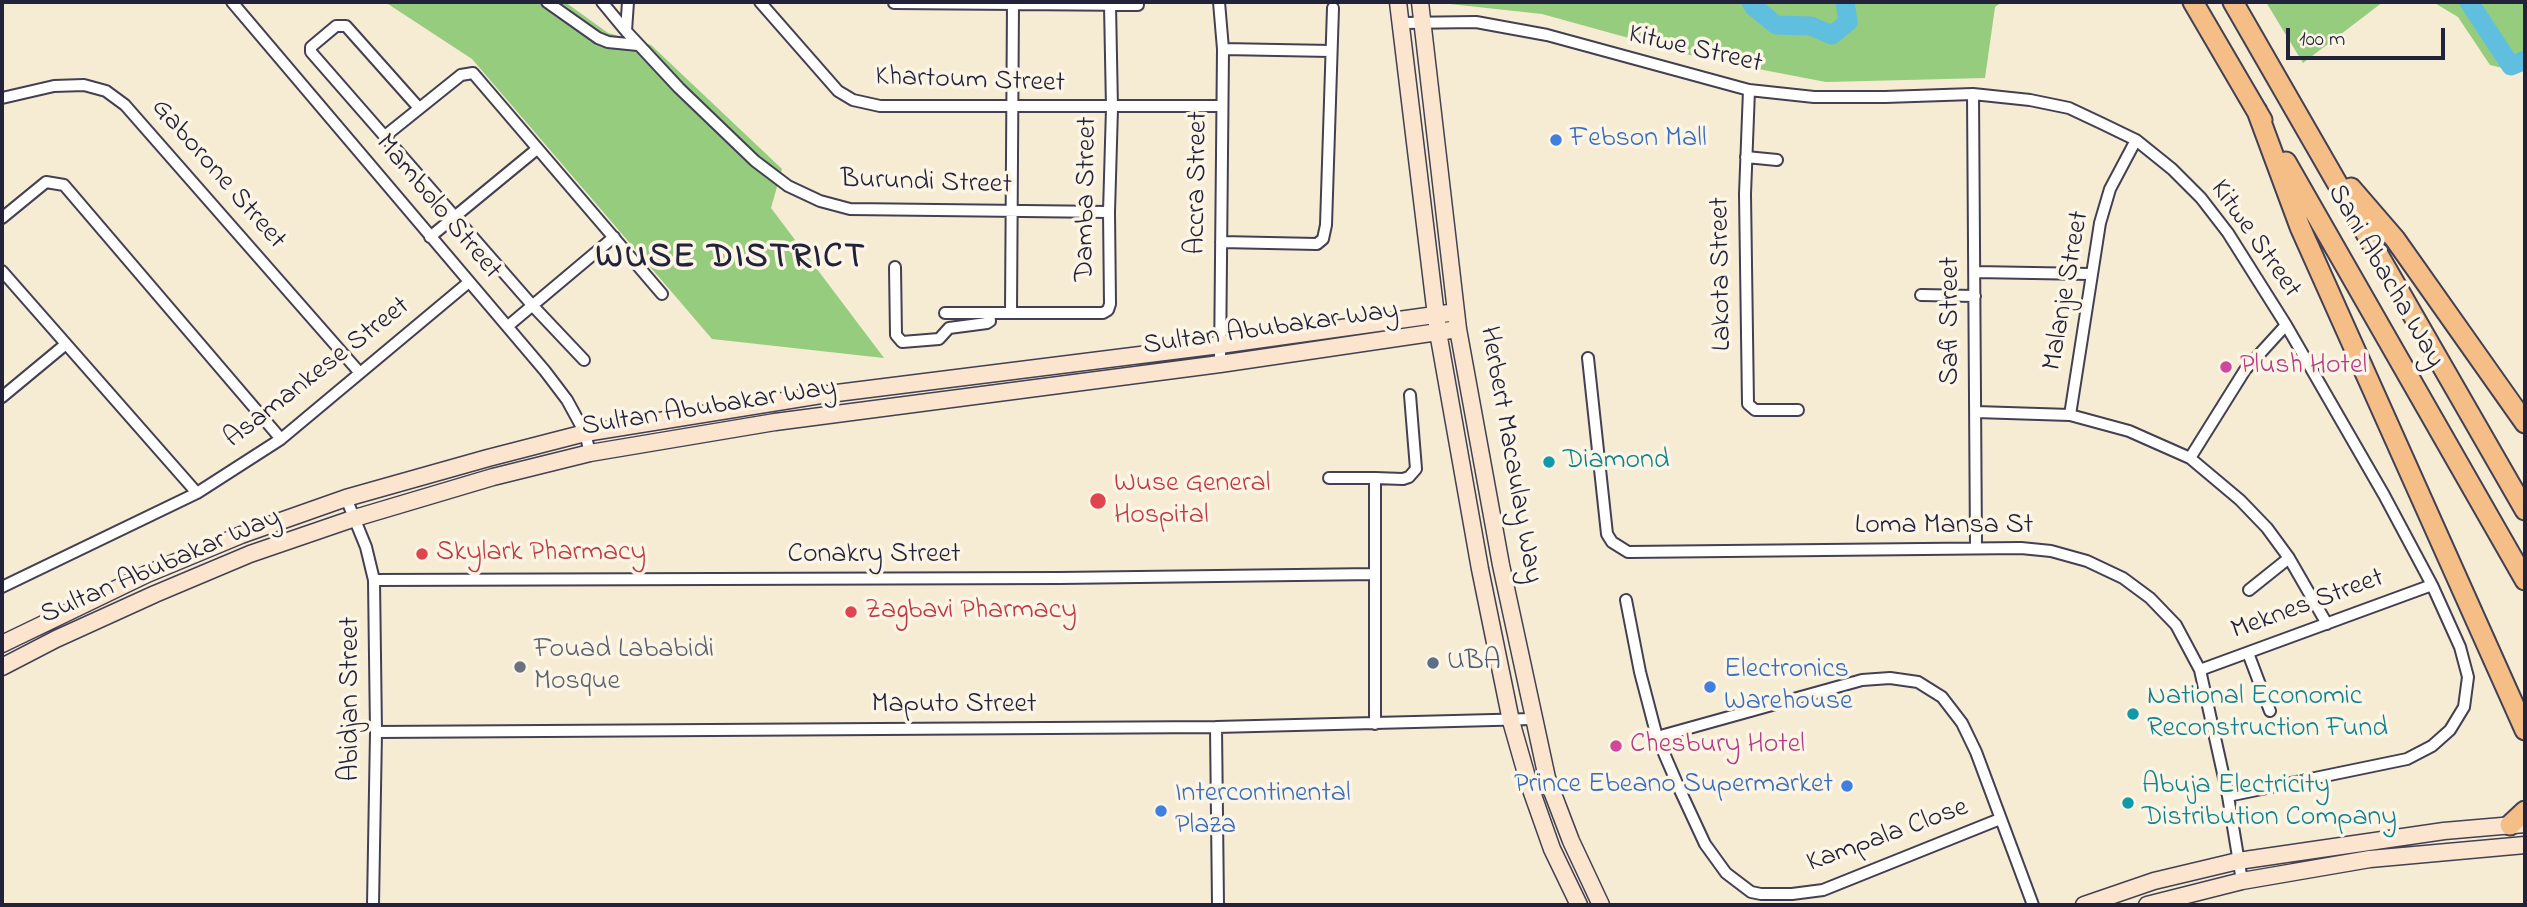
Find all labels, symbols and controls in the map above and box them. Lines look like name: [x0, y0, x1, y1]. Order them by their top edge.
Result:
scale bar: [2289, 14, 2448, 58]
street label: Kitwe Street: [1625, 19, 1765, 83]
text: 100 m: [2299, 25, 2345, 55]
street label: Khartoum Street: [875, 62, 1065, 102]
street label: Gaborone Street: [142, 93, 292, 257]
street label: Accra Street: [1181, 111, 1217, 255]
street label: Damba Street: [1070, 116, 1106, 282]
place label: Febson Mall: [1570, 123, 1707, 157]
street label: Mambolo Street: [367, 129, 507, 287]
marker: Febson Mall: [1548, 132, 1564, 148]
street label: Burundi Street: [840, 164, 1012, 204]
street label: Kitwe Street: [2201, 174, 2307, 306]
street label: Sani Abacha Way: [2318, 179, 2450, 375]
street label: Lakota Street: [1705, 197, 1741, 351]
street label: Malanje Street: [2037, 209, 2099, 373]
district label: WUSE DISTRICT: [597, 239, 865, 281]
street label: Safi Street: [1935, 257, 1969, 385]
street label: Asamankese Street: [218, 291, 418, 457]
street label: Sultan Abubakar Way: [1141, 295, 1401, 365]
street label: Herbert Macaulay Way: [1470, 324, 1548, 586]
place label: Plush Hotel: [2240, 350, 2367, 384]
marker: Plush Hotel: [2218, 359, 2234, 375]
street label: Sultan Abubakar Way: [579, 372, 839, 446]
place label: Diamond: [1563, 445, 1670, 479]
marker: Diamond: [1541, 454, 1557, 470]
place label: Wuse General Hospital: [1114, 468, 1270, 534]
marker: Wuse General Hospital: [1088, 491, 1108, 511]
street label: Sultan Abubakar Way: [36, 502, 286, 634]
street label: Loma Mansa St: [1855, 510, 2033, 544]
place label: Skylark Pharmacy: [436, 537, 646, 571]
street label: Conakry Street: [788, 539, 960, 573]
marker: Skylark Pharmacy: [414, 546, 430, 562]
street label: Meknes Street: [2227, 563, 2389, 649]
place label: Zagbavi Pharmacy: [865, 595, 1077, 629]
marker: Zagbavi Pharmacy: [843, 604, 859, 620]
street label: Abidjan Street: [335, 617, 369, 781]
place label: Fouad Lababidi Mosque: [534, 634, 714, 700]
place label: UBA: [1447, 646, 1501, 680]
place label: Electronics Warehouse: [1724, 654, 1853, 720]
marker: UBA: [1425, 655, 1441, 671]
marker: Fouad Lababidi Mosque: [512, 659, 528, 675]
marker: Electronics Warehouse: [1702, 679, 1718, 695]
place label: National Economic Reconstruction Fund: [2147, 681, 2388, 747]
street label: Maputo Street: [872, 689, 1036, 723]
marker: National Economic Reconstruction Fund: [2125, 706, 2141, 722]
place label: Chesbury Hotel: [1630, 729, 1805, 763]
marker: Chesbury Hotel: [1608, 738, 1624, 754]
place label: Prince Ebeano Supermarket: [1514, 769, 1833, 803]
place label: Abuja Electricity Distribution Company: [2142, 770, 2397, 836]
place label: Intercontinental Plaza: [1175, 778, 1351, 844]
marker: Prince Ebeano Supermarket: [1839, 778, 1855, 794]
street label: Kampala Close: [1803, 792, 1973, 882]
marker: Abuja Electricity Distribution Company: [2120, 795, 2136, 811]
marker: Intercontinental Plaza: [1153, 803, 1169, 819]

